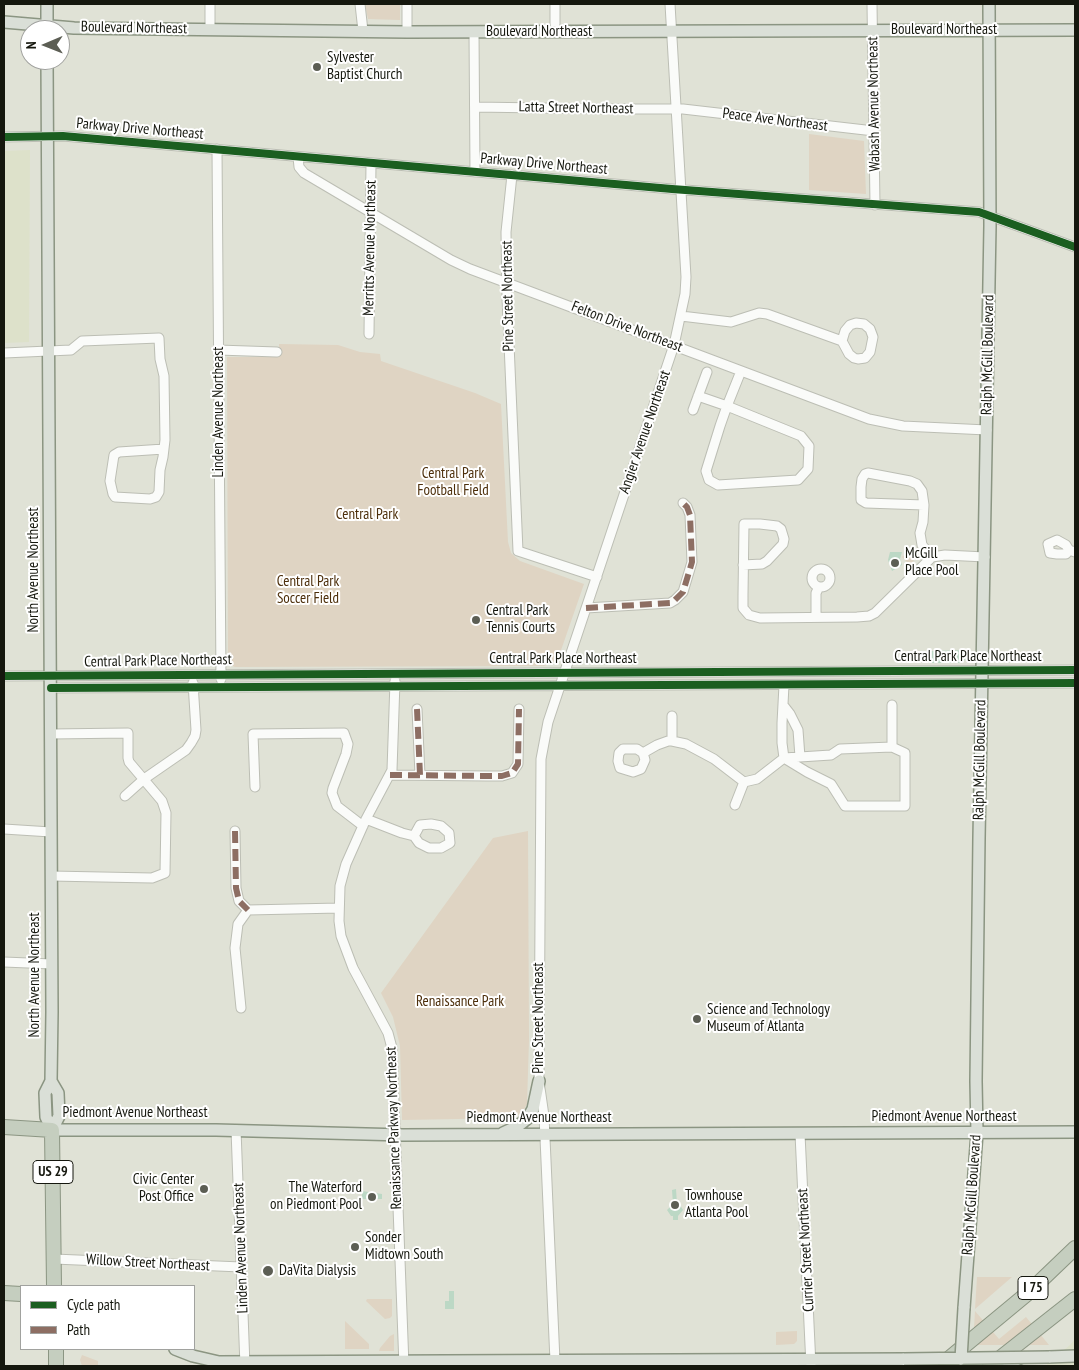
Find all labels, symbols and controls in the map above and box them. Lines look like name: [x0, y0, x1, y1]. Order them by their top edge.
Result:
street label: Boulevard Northeast: [81, 18, 187, 38]
north arrow: [20, 20, 70, 70]
street label: Boulevard Northeast: [891, 21, 997, 39]
street label: Boulevard Northeast: [486, 23, 592, 41]
street label: Wabash Avenue Northeast: [864, 36, 884, 172]
text: N: [22, 41, 40, 49]
place label: Sylvester Baptist Church: [327, 49, 402, 84]
marker: Sylvester Baptist Church: [311, 61, 323, 73]
street label: Latta Street Northeast: [518, 98, 634, 118]
street label: Peace Ave Northeast: [721, 105, 829, 135]
street label: Parkway Drive Northeast: [76, 114, 204, 144]
street label: Parkway Drive Northeast: [480, 149, 608, 179]
street label: Merritts Avenue Northeast: [360, 180, 380, 316]
street label: Pine Street Northeast: [498, 240, 518, 352]
street label: Ralph McGill Boulevard: [978, 295, 998, 415]
street label: Felton Drive Northeast: [569, 298, 685, 356]
street label: Linden Avenue Northeast: [210, 347, 228, 477]
street label: Angier Avenue Northeast: [615, 368, 675, 496]
park label: Central Park Football Field: [417, 465, 489, 500]
park label: Central Park: [336, 506, 398, 524]
street label: North Avenue Northeast: [25, 507, 43, 633]
place label: McGill Place Pool: [905, 545, 959, 580]
marker: McGill Place Pool: [889, 557, 901, 569]
park label: Central Park Soccer Field: [277, 573, 339, 608]
place label: Central Park Tennis Courts: [486, 602, 555, 637]
marker: Central Park Tennis Courts: [470, 614, 482, 626]
street label: Central Park Place Northeast: [894, 648, 1042, 666]
street label: Central Park Place Northeast: [489, 650, 637, 668]
street label: Central Park Place Northeast: [84, 651, 232, 671]
street label: Ralph McGill Boulevard: [970, 700, 990, 820]
street label: North Avenue Northeast: [26, 912, 44, 1038]
street label: Pine Street Northeast: [530, 962, 548, 1074]
park label: Renaissance Park: [416, 993, 504, 1011]
place label: Science and Technology Museum of Atlanta: [707, 1001, 830, 1036]
marker: Science and Technology Museum of Atlanta: [691, 1013, 703, 1025]
street label: Renaissance Parkway Northeast: [382, 1046, 406, 1210]
street label: Piedmont Avenue Northeast: [62, 1104, 208, 1122]
street label: Piedmont Avenue Northeast: [871, 1108, 1017, 1126]
street label: Piedmont Avenue Northeast: [466, 1109, 612, 1127]
street label: Ralph McGill Boulevard: [959, 1134, 985, 1256]
road number: US 29: [33, 1160, 73, 1184]
place label: Civic Center Post Office: [133, 1171, 194, 1206]
place label: The Waterford on Piedmont Pool: [270, 1179, 362, 1214]
street label: Linden Avenue Northeast: [230, 1182, 252, 1314]
marker: Civic Center Post Office: [198, 1183, 210, 1195]
place label: Townhouse Atlanta Pool: [685, 1187, 748, 1222]
street label: Currier Street Northeast: [794, 1188, 818, 1312]
marker: The Waterford on Piedmont Pool: [366, 1191, 378, 1203]
marker: Townhouse Atlanta Pool: [669, 1199, 681, 1211]
place label: Sonder Midtown South: [365, 1229, 443, 1264]
marker: Sonder Midtown South: [349, 1241, 361, 1253]
street label: Willow Street Northeast: [86, 1251, 210, 1275]
place label: DaVita Dialysis: [279, 1262, 356, 1280]
marker: DaVita Dialysis: [261, 1264, 275, 1278]
road number: I 75: [1018, 1276, 1048, 1300]
legend: [20, 1285, 195, 1350]
text: Cycle path: [67, 1295, 120, 1314]
text: Path: [67, 1320, 90, 1339]

